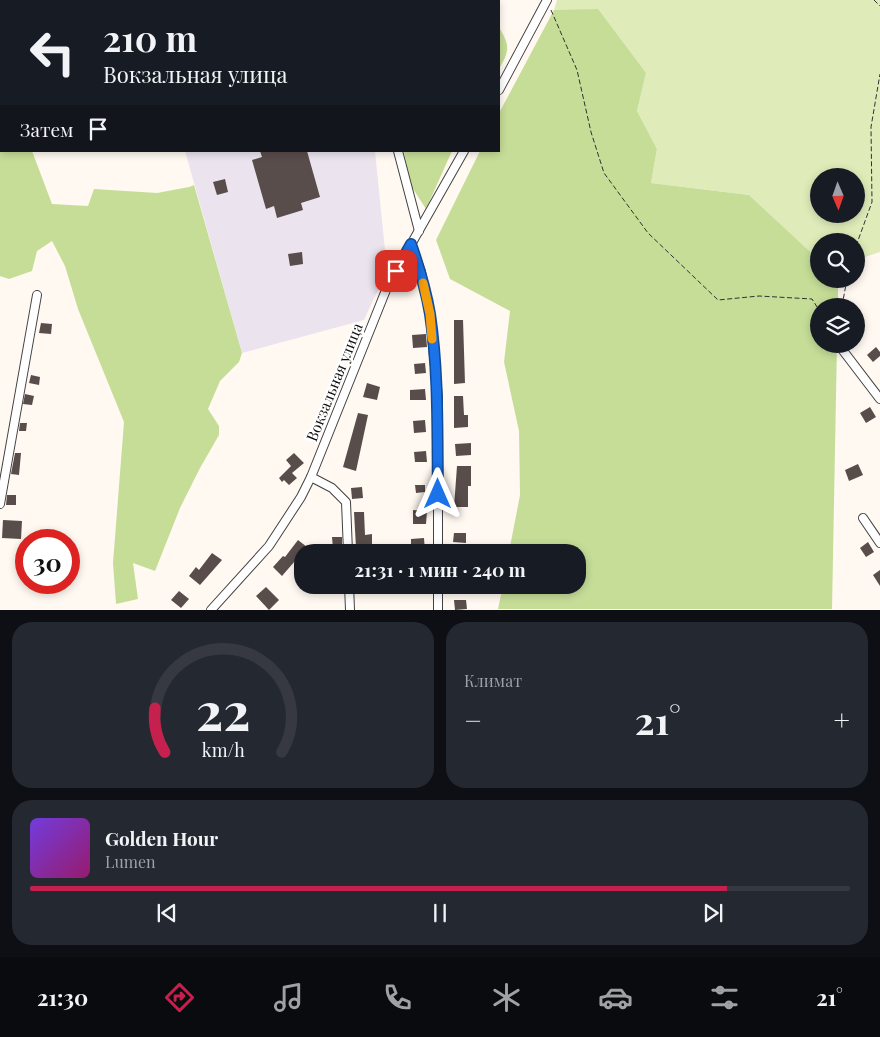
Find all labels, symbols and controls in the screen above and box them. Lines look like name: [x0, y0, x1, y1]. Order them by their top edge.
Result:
text: 210 m: [103, 14, 197, 61]
icon: left: [20, 20, 85, 85]
text: Вокзальная улица: [103, 59, 288, 89]
icon: arrive: [84, 115, 112, 143]
text: Затем: [20, 116, 74, 142]
north arrow: [810, 168, 865, 222]
map controls: [810, 168, 865, 353]
button: search: [810, 233, 865, 288]
pin: [375, 250, 417, 292]
icon: arrive: [382, 257, 410, 285]
button: layers: [810, 298, 865, 353]
street label: Вокзальная улица: [301, 319, 367, 444]
position arrow: [411, 467, 463, 519]
speed limit sign: 30: [15, 529, 80, 594]
text: 21:31 · 1 мин · 240 m: [354, 556, 526, 582]
text: Климат: [464, 670, 522, 691]
text: 22: [196, 675, 250, 744]
text: 21°: [635, 694, 681, 745]
text: −: [464, 701, 482, 738]
text: +: [834, 701, 850, 738]
text: km/h: [202, 738, 245, 761]
text: Golden Hour: [105, 825, 218, 851]
text: Lumen: [105, 851, 156, 872]
icon: previous: [153, 899, 181, 927]
icon: pause: [426, 899, 454, 927]
icon: next: [699, 899, 727, 927]
icon: directions: [162, 980, 197, 1015]
icon: music: [271, 980, 306, 1015]
icon: phone: [380, 980, 415, 1015]
icon: climate: [489, 980, 524, 1015]
icon: car: [598, 980, 633, 1015]
icon: filters: [707, 980, 742, 1015]
text: 21:30: [37, 982, 88, 1012]
text: 21°: [816, 982, 843, 1012]

